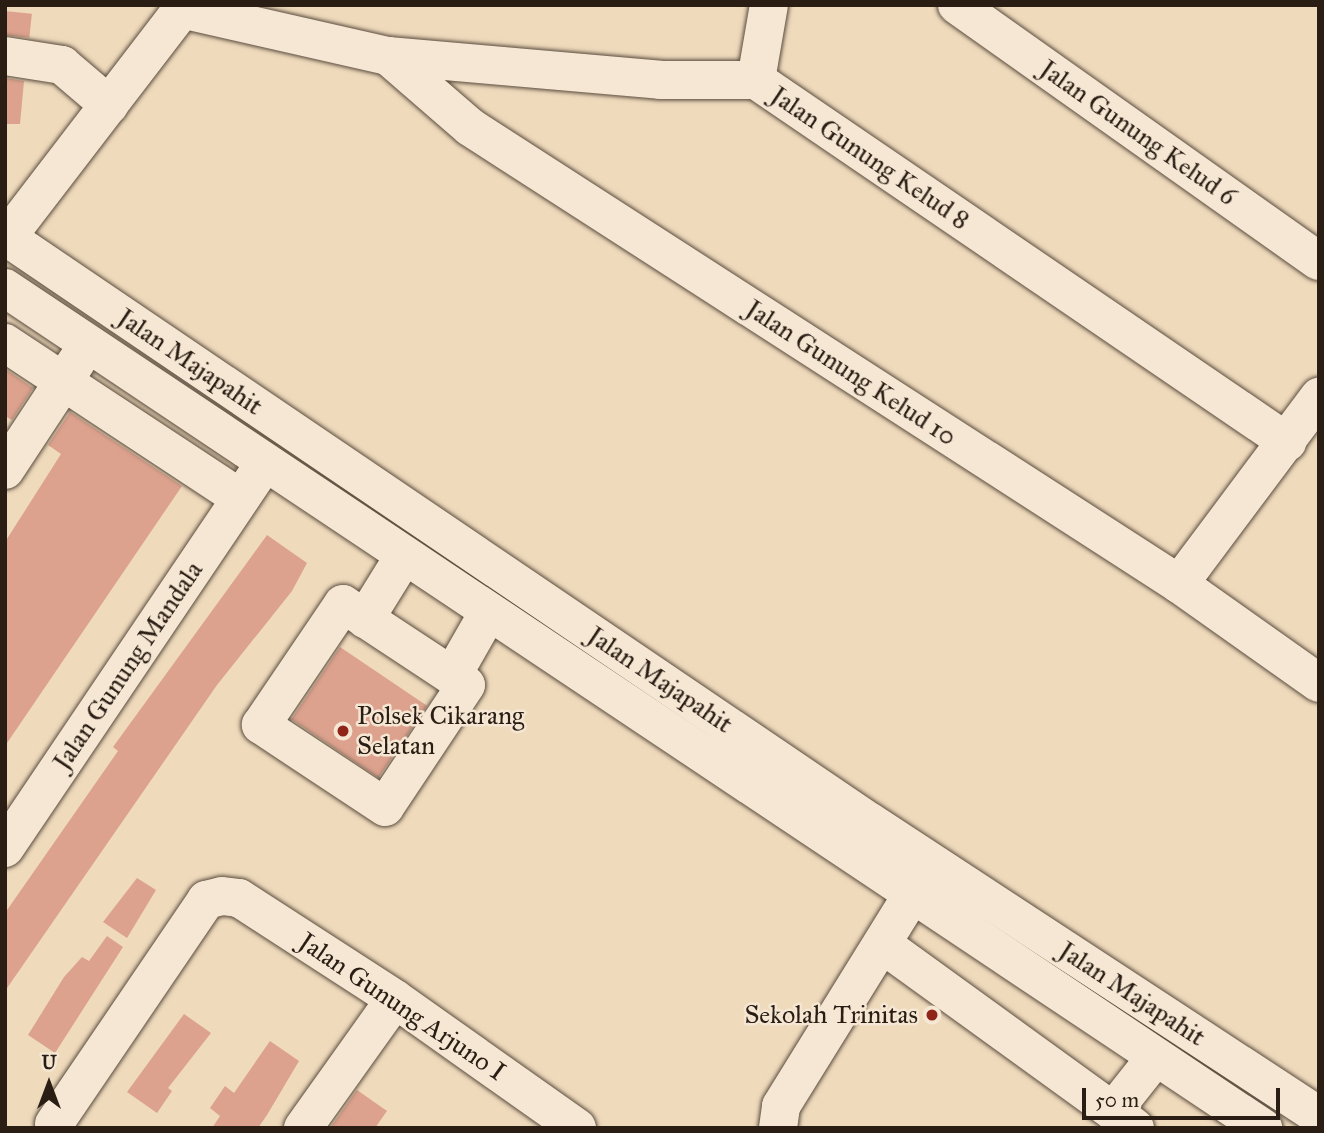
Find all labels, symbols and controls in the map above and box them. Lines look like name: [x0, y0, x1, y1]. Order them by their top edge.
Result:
street label: Jalan Gunung Kelud 6: [1034, 53, 1242, 213]
street label: Jalan Gunung Kelud 8: [765, 80, 975, 236]
street label: Jalan Gunung Kelud 10: [740, 293, 962, 453]
street label: Jalan Majapahit: [112, 302, 268, 422]
street label: Jalan Gunung Mandala: [47, 556, 209, 776]
street label: Jalan Majapahit: [582, 620, 738, 740]
place label: Polsek Cikarang Selatan: [357, 700, 524, 762]
marker: Polsek Cikarang Selatan: [335, 723, 351, 739]
street label: Jalan Gunung Arjuno I: [293, 926, 511, 1088]
street label: Jalan Majapahit: [1053, 935, 1211, 1053]
place label: Sekolah Trinitas: [744, 999, 918, 1031]
marker: Sekolah Trinitas: [924, 1007, 940, 1023]
north arrow: [14, 1049, 84, 1119]
text: U: [41, 1051, 57, 1074]
scale bar: [1086, 1074, 1284, 1118]
text: 50 m: [1095, 1087, 1139, 1113]

